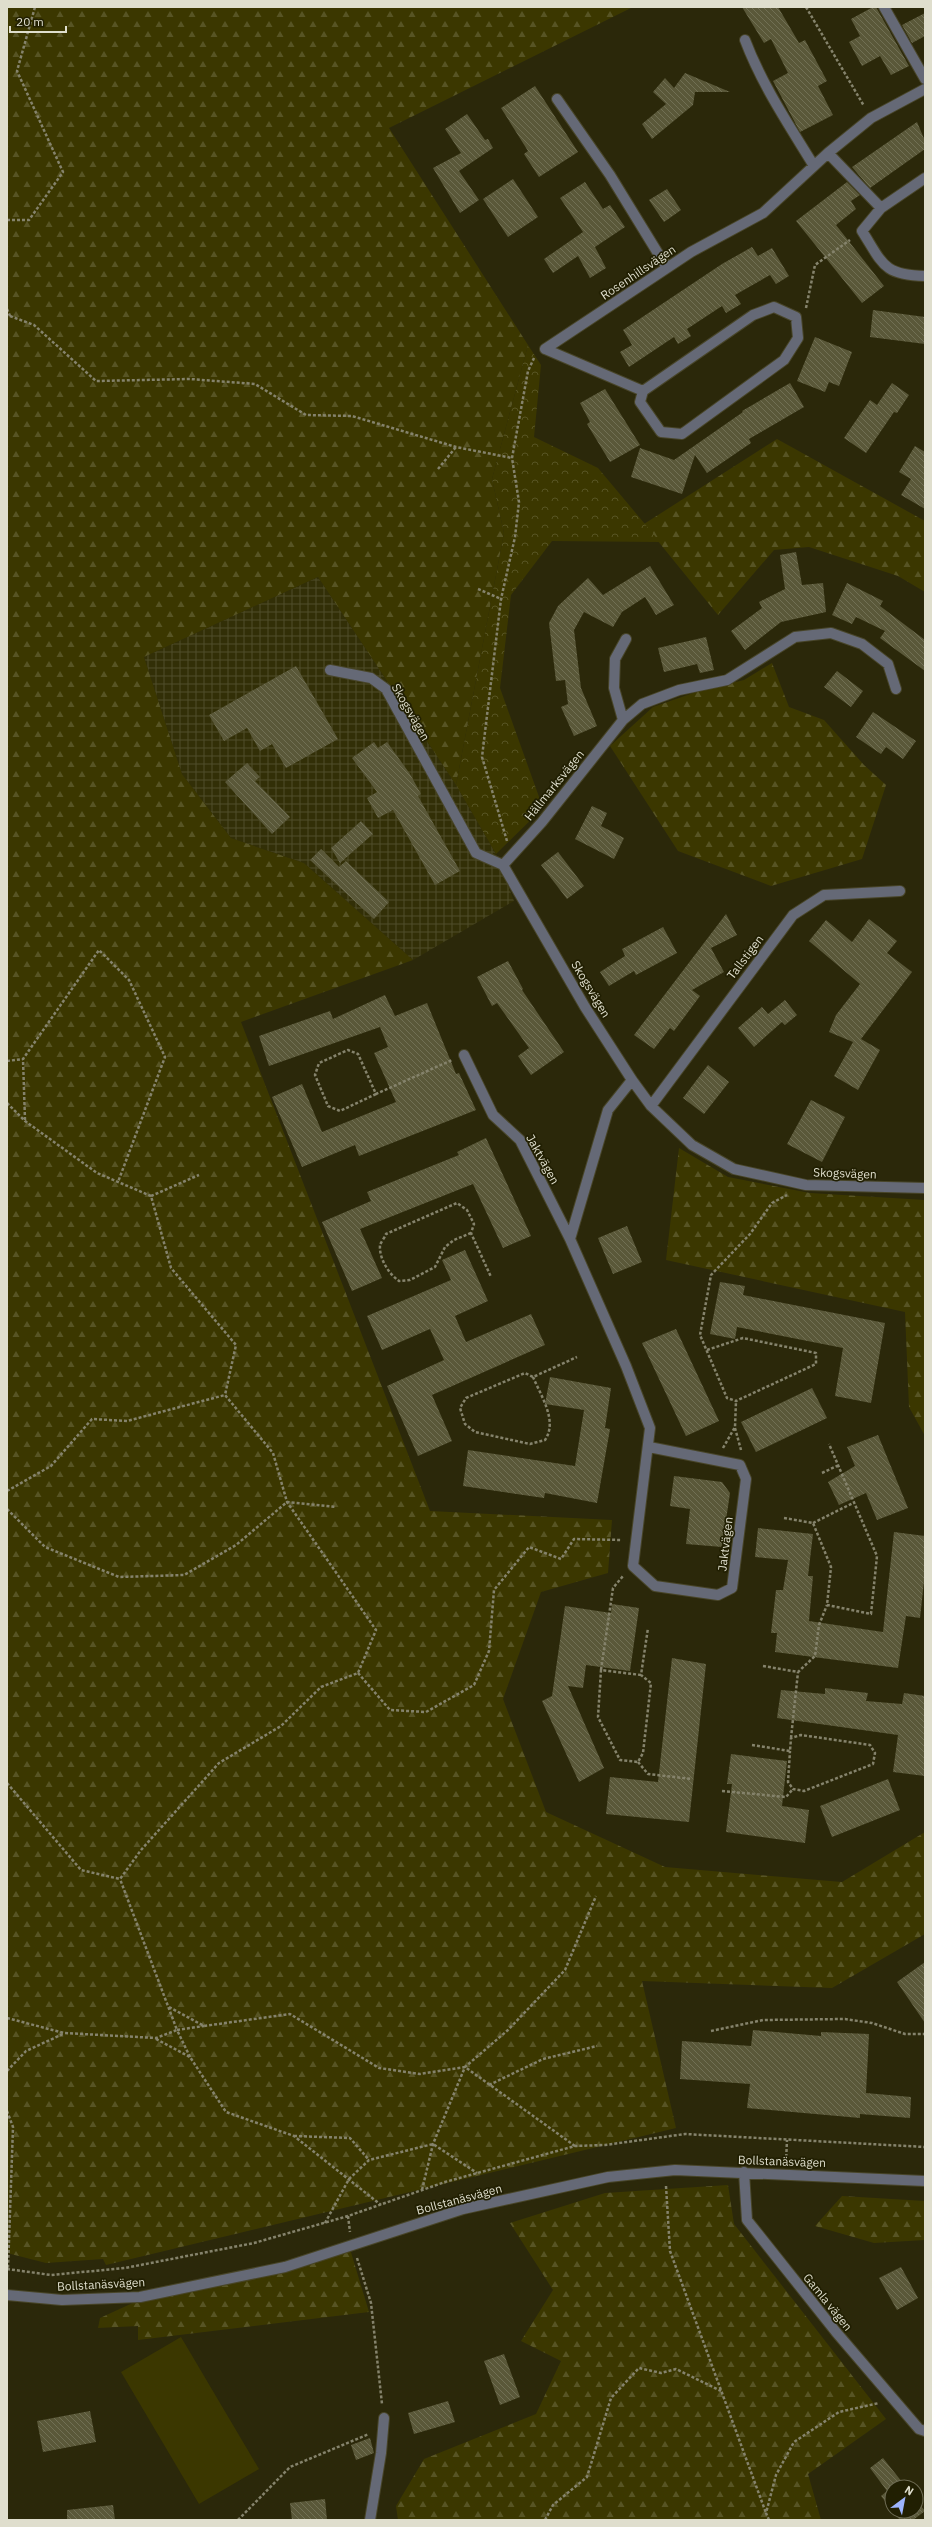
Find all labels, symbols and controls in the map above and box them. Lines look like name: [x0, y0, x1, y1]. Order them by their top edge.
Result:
scale bar: [10, 8, 66, 34]
text: 20 m: [16, 14, 44, 29]
street label: Rosenhillsvägen: [598, 241, 678, 303]
street label: Skogsvägen: [389, 681, 433, 743]
street label: Hällmarksvägen: [521, 747, 587, 823]
street label: Tallstigen: [723, 932, 767, 982]
street label: Skogsvägen: [568, 958, 614, 1020]
street label: Jaktvägen: [523, 1131, 563, 1187]
street label: Skogsvägen: [813, 1164, 877, 1182]
street label: Jaktvägen: [714, 1516, 736, 1572]
street label: Bollstanäsvägen: [738, 2152, 826, 2170]
street label: Bollstanäsvägen: [414, 2180, 504, 2218]
street label: Gamla vägen: [800, 2270, 856, 2334]
street label: Bollstanäsvägen: [57, 2274, 145, 2294]
north arrow: [884, 2479, 924, 2519]
text: N: [902, 2482, 916, 2499]

